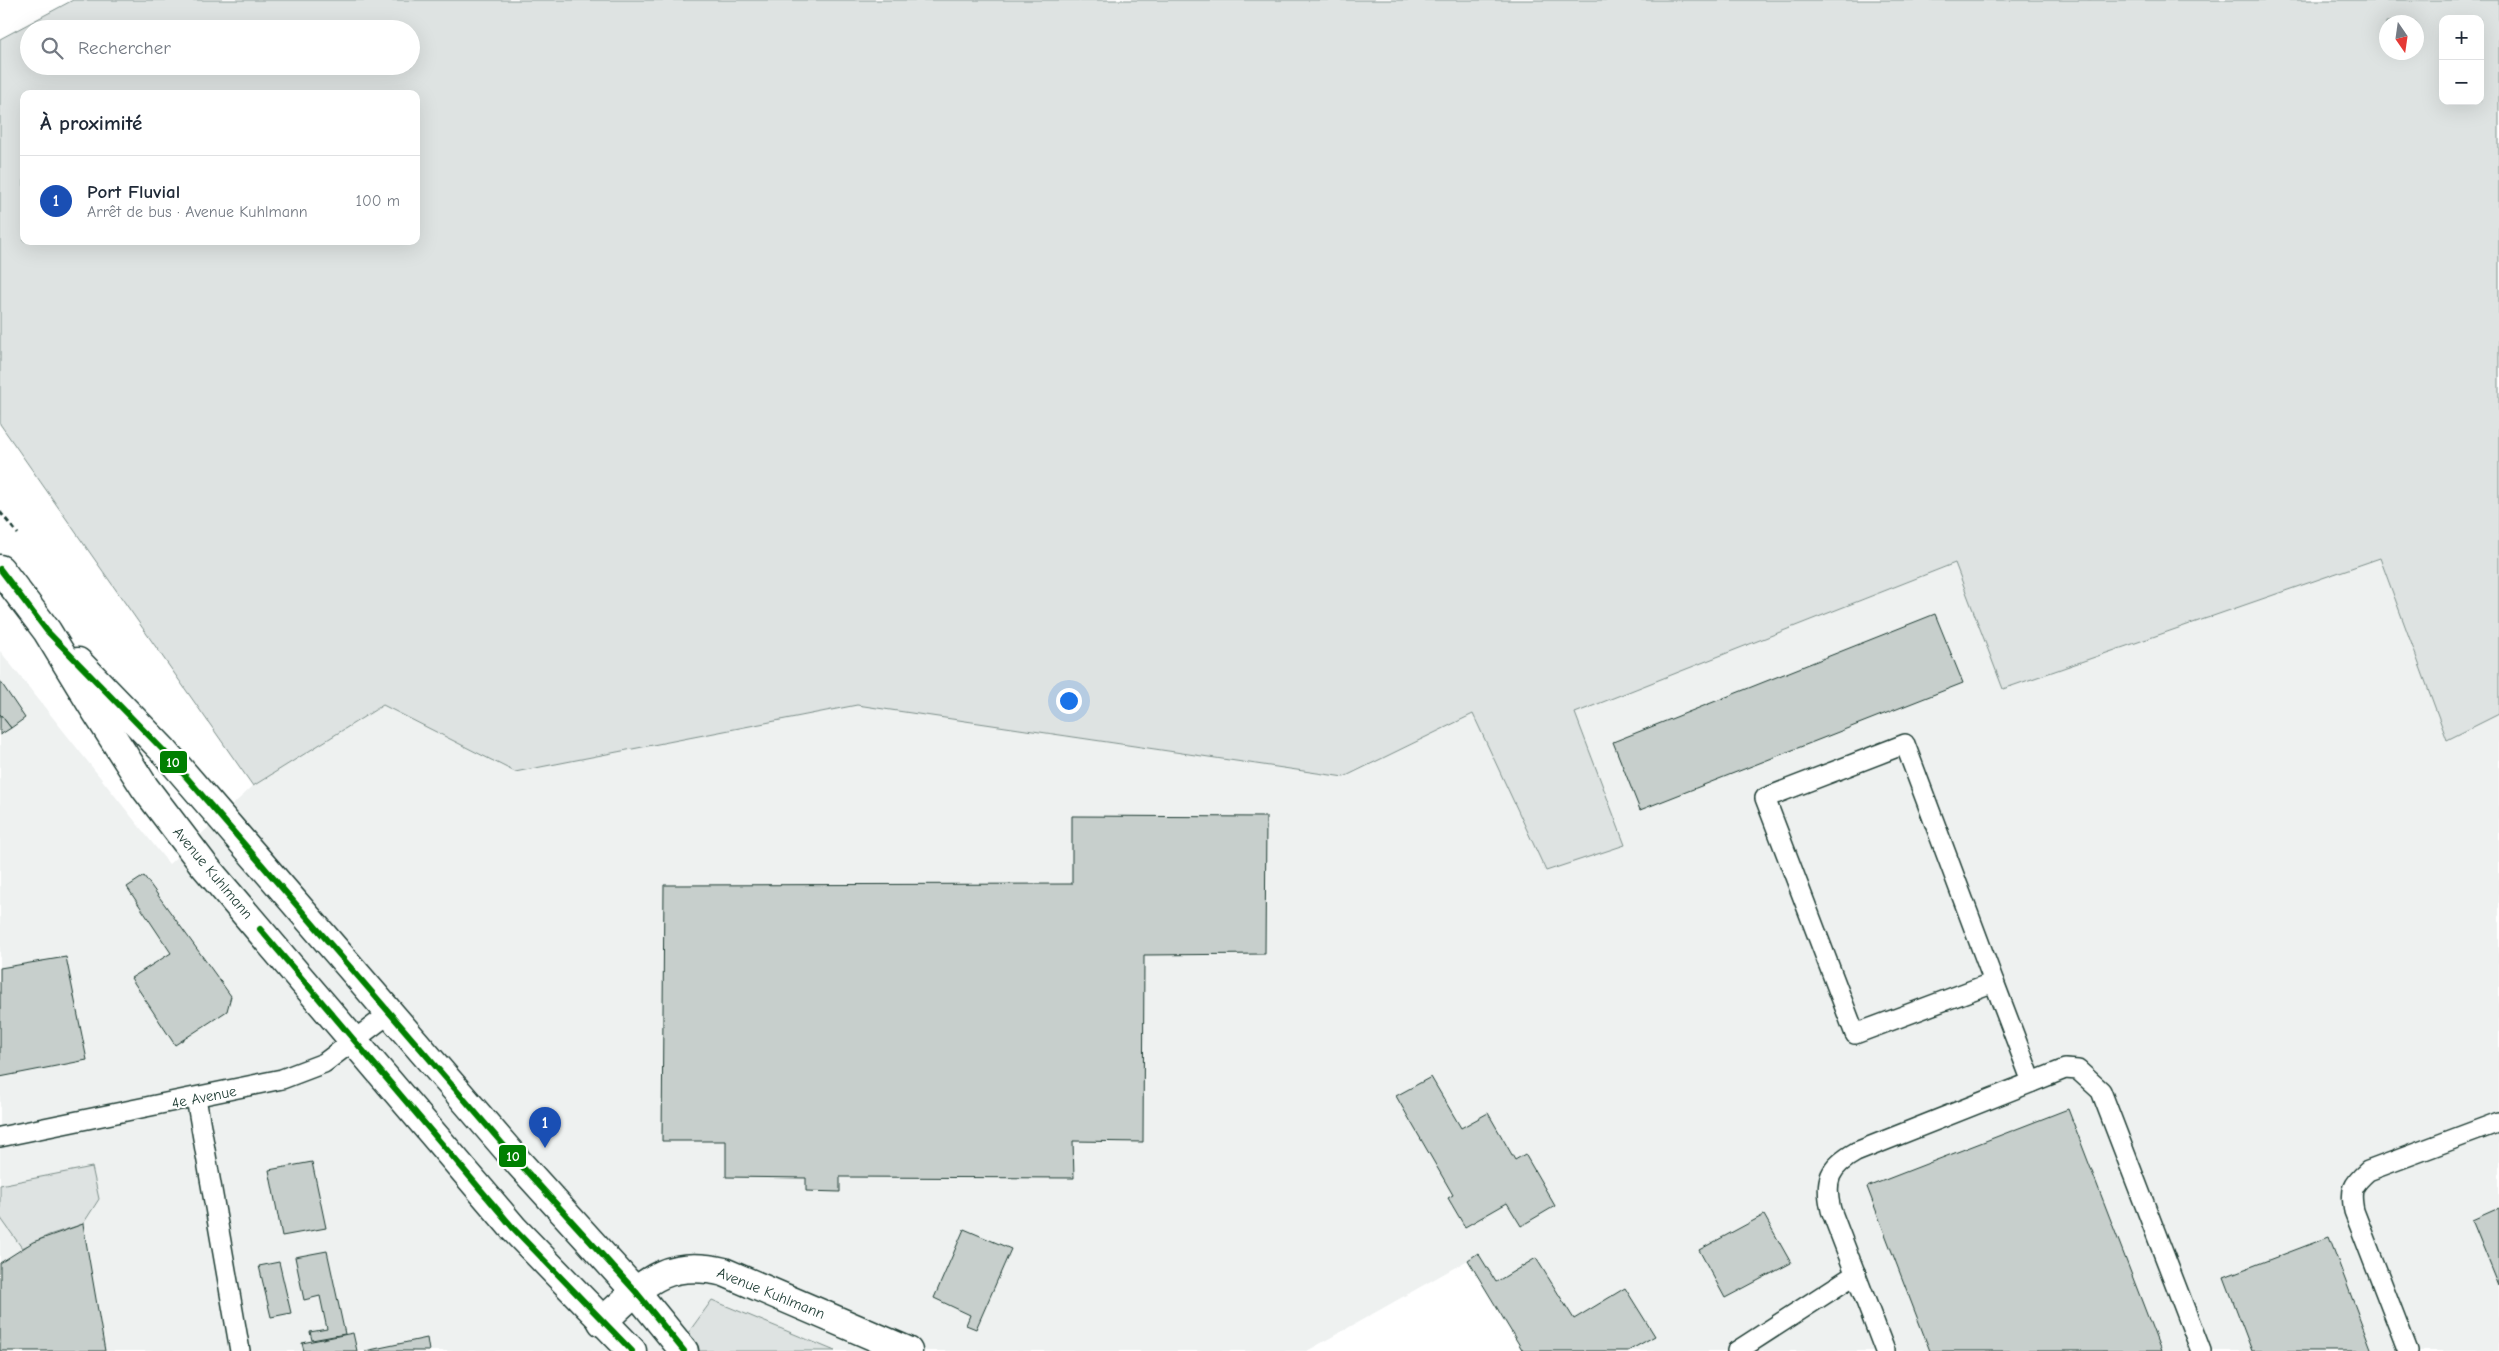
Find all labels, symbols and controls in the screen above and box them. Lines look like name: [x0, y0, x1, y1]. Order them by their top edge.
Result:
north arrow: [2379, 15, 2424, 60]
map controls: [2439, 15, 2484, 105]
button: +: [2439, 15, 2484, 60]
search box: [20, 20, 420, 75]
icon: search: [38, 34, 66, 62]
text: Rechercher: [78, 37, 171, 59]
button: −: [2439, 60, 2484, 105]
text: À proximité: [40, 111, 142, 135]
text: Port Fluvial: [87, 181, 180, 203]
text: 1: [53, 192, 59, 210]
text: 100 m: [356, 192, 400, 210]
text: Arrêt de bus · Avenue Kuhlmann: [87, 203, 308, 221]
your location: [1056, 688, 1082, 714]
line badge: 10: [159, 750, 188, 774]
text: 10: [166, 754, 180, 771]
street label: Avenue Kuhlmann: [169, 823, 257, 923]
street label: 4e Avenue: [170, 1082, 238, 1112]
pin: 1: [529, 1107, 561, 1148]
line badge: 10: [498, 1144, 527, 1168]
text: 10: [506, 1148, 520, 1165]
street label: Avenue Kuhlmann: [714, 1263, 828, 1323]

